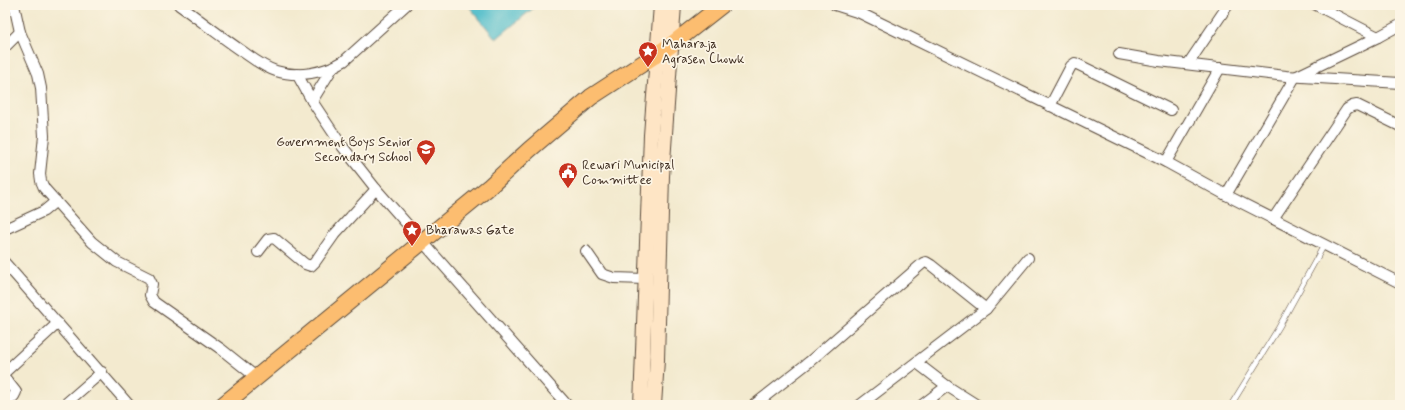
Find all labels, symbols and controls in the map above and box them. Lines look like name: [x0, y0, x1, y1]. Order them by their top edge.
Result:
place label: Maharaja Agrasen Chowk: [662, 36, 745, 68]
place icon: Maharaja Agrasen Chowk: [637, 40, 659, 68]
place label: Government Boys Senior Secondary School: [276, 134, 413, 166]
school or university icon: Government Boys Senior Secondary School: [415, 138, 437, 166]
place label: Rewari Municipal Committee: [582, 157, 674, 189]
public building icon: Rewari Municipal Committee: [557, 161, 579, 189]
place icon: Bharawas Gate: [401, 219, 423, 247]
place label: Bharawas Gate: [426, 222, 515, 239]

